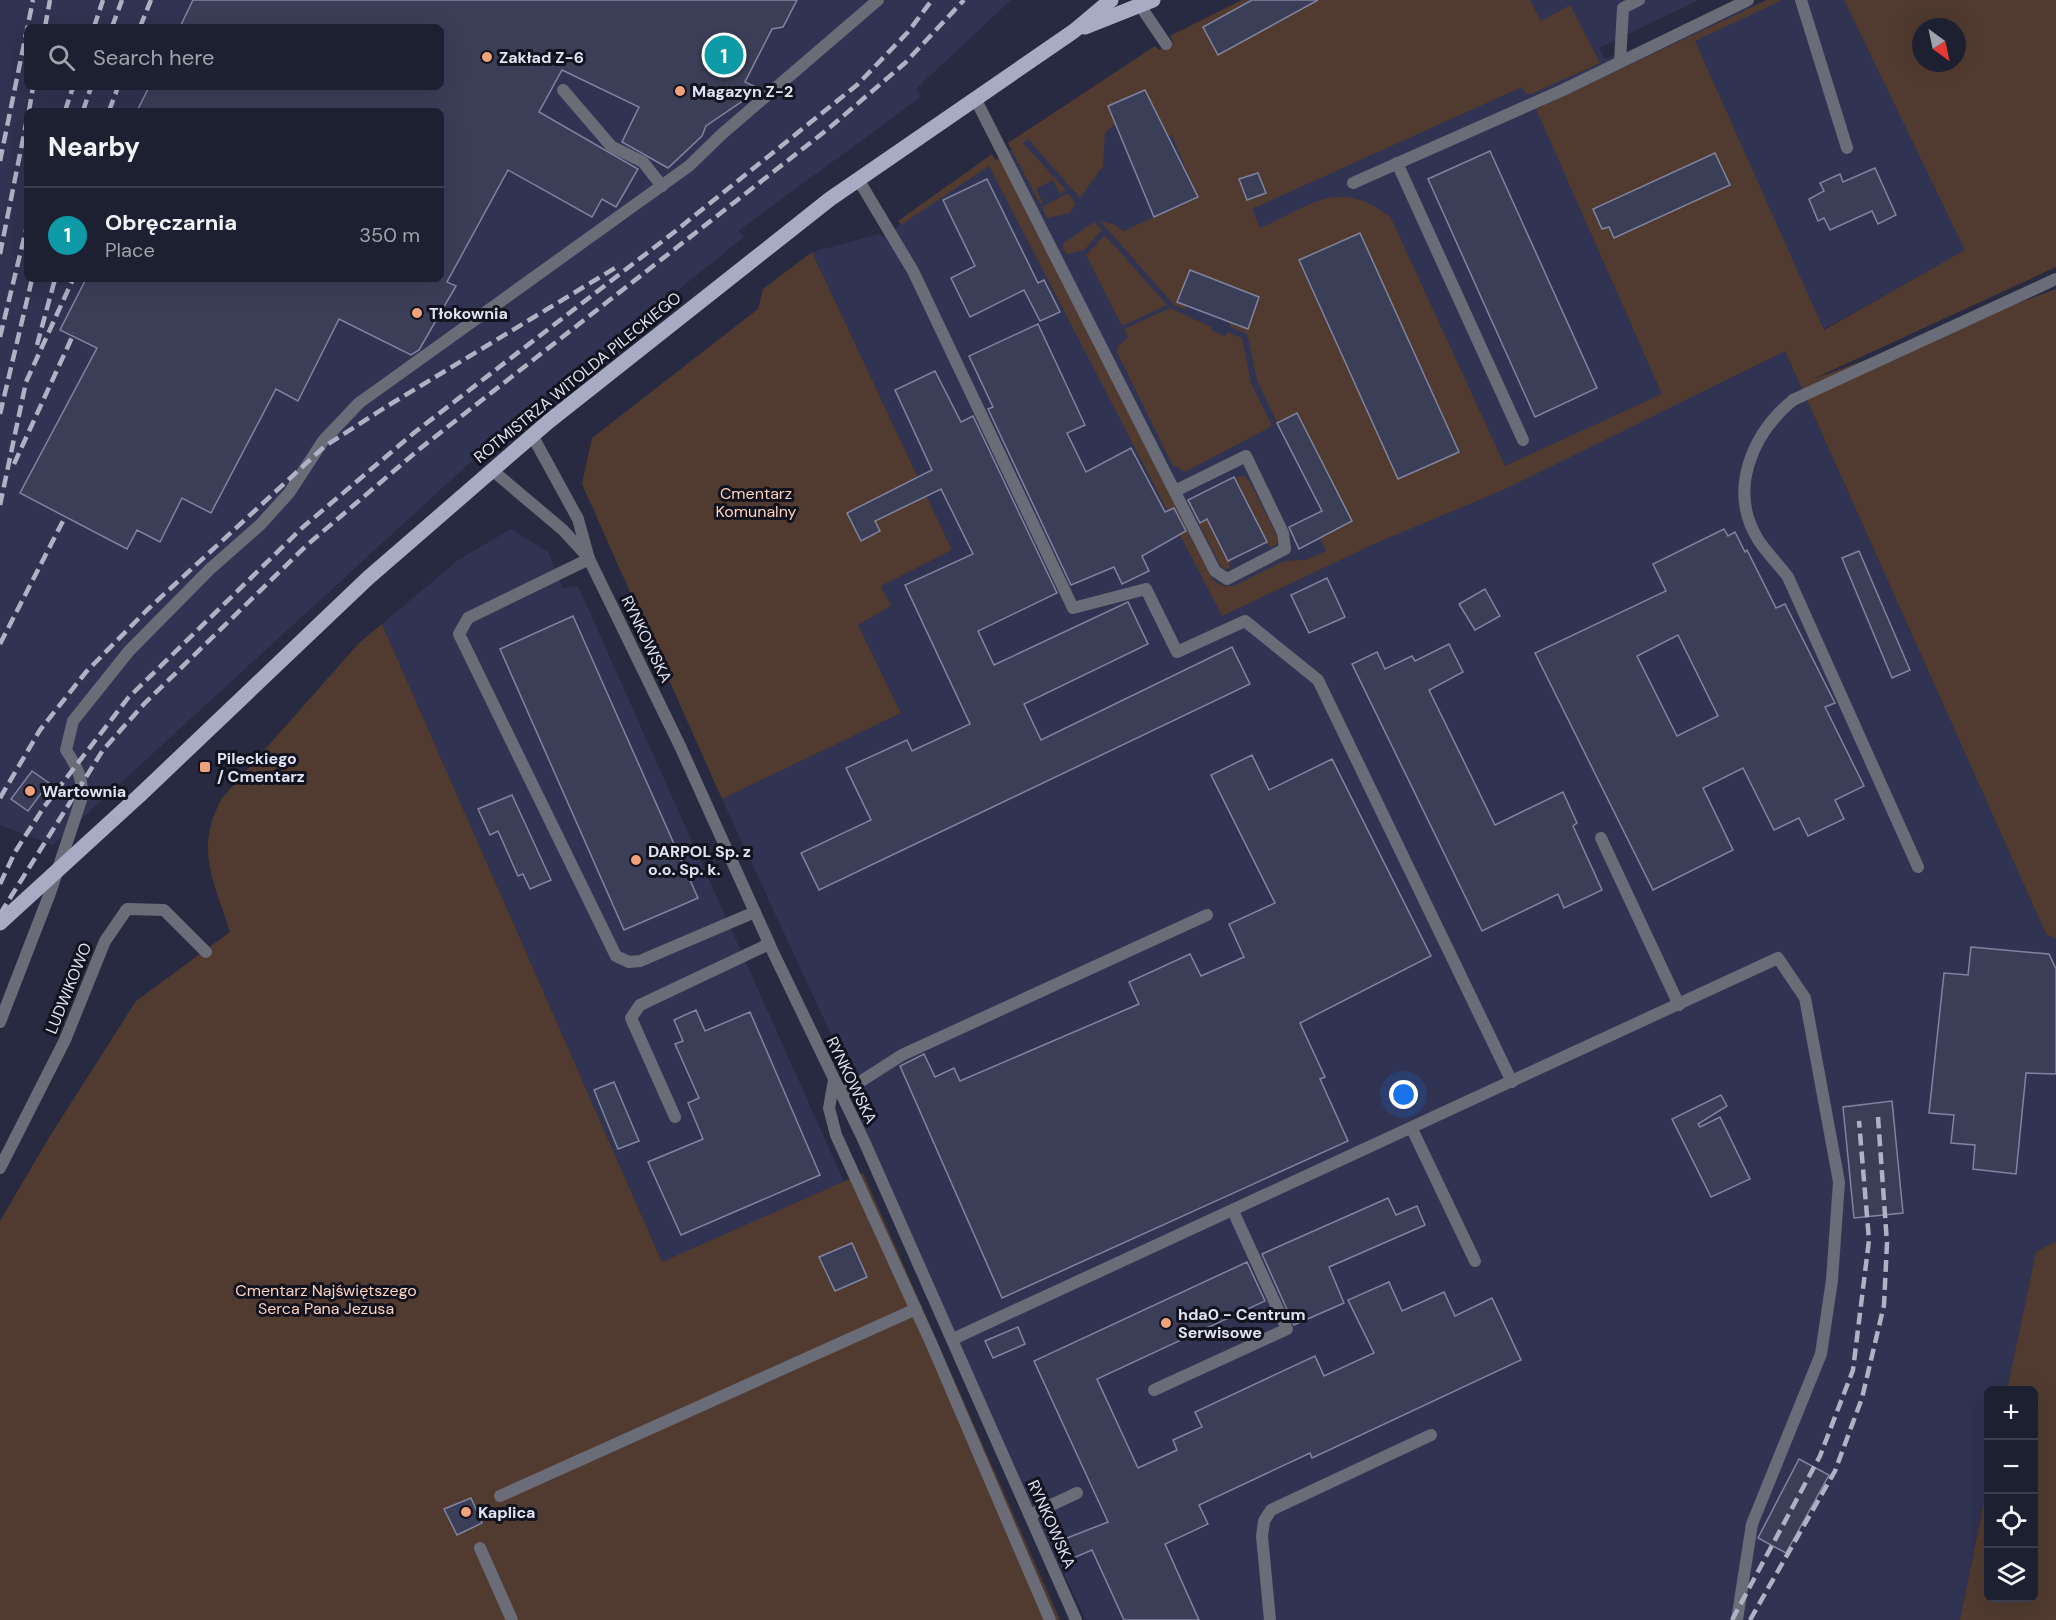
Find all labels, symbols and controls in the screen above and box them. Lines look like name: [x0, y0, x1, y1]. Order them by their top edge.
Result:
north arrow: [1912, 18, 1966, 72]
search box: [24, 24, 444, 90]
pin: 1: [704, 32, 744, 78]
icon: search: [45, 41, 78, 74]
text: Search here: [93, 43, 214, 72]
place label: Zakład Z-6: [499, 47, 584, 68]
marker: Zakład Z-6: [480, 50, 494, 64]
place label: Magazyn Z-2: [692, 81, 793, 102]
marker: Magazyn Z-2: [673, 84, 687, 98]
text: Nearby: [48, 130, 140, 164]
text: Obręczarnia: [105, 208, 237, 237]
text: 1: [64, 222, 71, 248]
text: 350 m: [359, 222, 420, 248]
text: Place: [105, 237, 155, 263]
street label: ROTMISTRZA WITOLDA PILECKIEGO: [469, 287, 685, 468]
place label: Tłokownia: [429, 303, 508, 324]
marker: Tłokownia: [410, 306, 424, 320]
park label: Cmentarz Komunalny: [715, 483, 797, 522]
street label: RYNKOWSKA: [616, 592, 677, 687]
place label: Pileckiego / Cmentarz: [217, 748, 305, 787]
marker: Pileckiego / Cmentarz: [198, 760, 212, 774]
place label: Wartownia: [42, 781, 126, 802]
marker: Wartownia: [23, 784, 37, 798]
place label: DARPOL Sp. z o.o. Sp. k.: [648, 841, 751, 880]
marker: DARPOL Sp. z o.o. Sp. k.: [629, 853, 643, 867]
street label: LUDWIKOWO: [41, 940, 96, 1037]
street label: RYNKOWSKA: [821, 1033, 882, 1128]
your location: [1389, 1080, 1418, 1109]
park label: Cmentarz Najświętszego Serca Pana Jezusa: [235, 1280, 417, 1319]
place label: hda0 - Centrum Serwisowe: [1178, 1304, 1305, 1343]
marker: hda0 - Centrum Serwisowe: [1159, 1316, 1173, 1330]
map controls: [1984, 1386, 2038, 1602]
button: +: [1984, 1386, 2038, 1440]
button: −: [1984, 1440, 2038, 1494]
street label: RYNKOWSKA: [1023, 1477, 1081, 1572]
button: locate: [1984, 1494, 2038, 1548]
place label: Kaplica: [478, 1502, 535, 1523]
marker: Kaplica: [459, 1505, 473, 1519]
button: layers: [1984, 1548, 2038, 1602]

